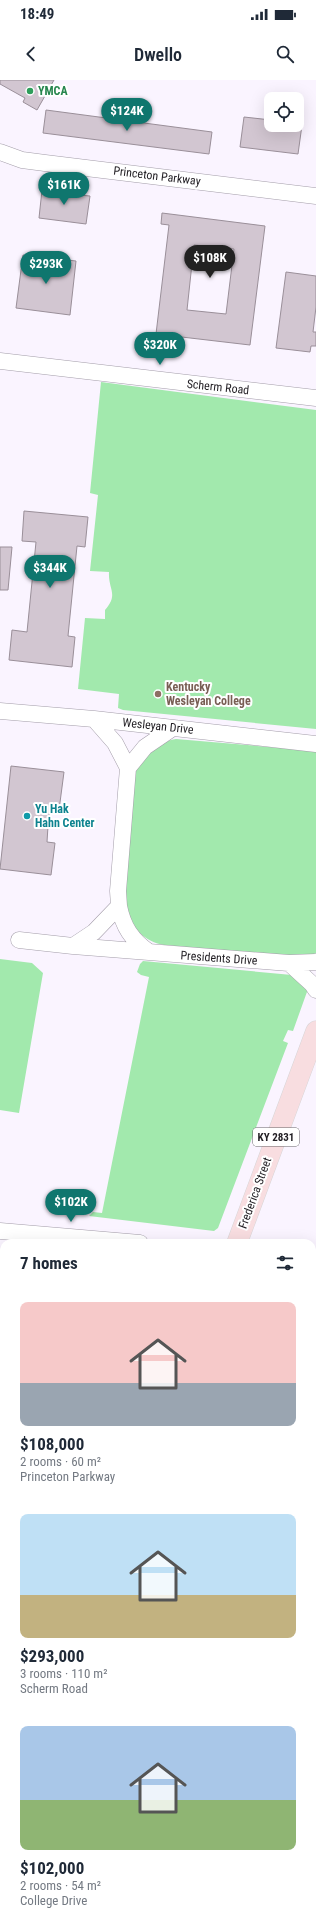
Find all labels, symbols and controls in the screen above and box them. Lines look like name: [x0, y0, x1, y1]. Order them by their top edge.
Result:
text: 18:49: [20, 5, 54, 23]
icon: back: [20, 43, 42, 65]
icon: search: [274, 43, 296, 65]
text: Dwello: [134, 44, 182, 65]
place label: YMCA: [38, 84, 68, 98]
marker: YMCA: [25, 86, 35, 96]
map controls: [264, 92, 304, 132]
button: locate: [264, 92, 304, 132]
pin: $124K: [99, 98, 155, 132]
text: $124K: [110, 103, 144, 118]
street label: Princeton Parkway: [113, 164, 201, 188]
pin: $161K: [36, 172, 92, 206]
text: $161K: [47, 177, 81, 192]
pin: $108K: [182, 245, 238, 279]
text: $108K: [193, 250, 227, 265]
pin: $293K: [18, 251, 74, 285]
text: $293K: [29, 256, 63, 271]
pin: $320K: [132, 332, 188, 366]
text: $320K: [143, 337, 177, 352]
street label: Scherm Road: [186, 377, 250, 397]
pin: $344K: [22, 555, 78, 589]
text: $344K: [33, 560, 67, 575]
place label: Kentucky Wesleyan College: [166, 680, 251, 708]
marker: Kentucky Wesleyan College: [153, 689, 163, 699]
street label: Wesleyan Drive: [122, 715, 195, 737]
place label: Yu Hak Hahn Center: [35, 802, 95, 830]
marker: Yu Hak Hahn Center: [22, 811, 32, 821]
street label: Presidents Drive: [180, 948, 258, 968]
road number: KY 2831: [253, 1128, 299, 1146]
street label: Frederica Street: [236, 1155, 275, 1231]
pin: $102K: [43, 1189, 99, 1223]
text: $102K: [54, 1194, 88, 1209]
icon: filters: [274, 1252, 296, 1274]
text: 7 homes: [20, 1253, 78, 1273]
icon: home: [122, 1328, 194, 1400]
text: $108,000: [20, 1434, 84, 1454]
text: 2 rooms · 60 m²: [20, 1454, 101, 1469]
text: Princeton Parkway: [20, 1469, 115, 1484]
icon: home: [122, 1540, 194, 1612]
text: $293,000: [20, 1646, 84, 1666]
text: 3 rooms · 110 m²: [20, 1666, 107, 1681]
text: Scherm Road: [20, 1681, 88, 1696]
icon: home: [122, 1752, 194, 1824]
text: $102,000: [20, 1858, 84, 1878]
text: 2 rooms · 54 m²: [20, 1878, 101, 1893]
text: College Drive: [20, 1893, 87, 1908]

